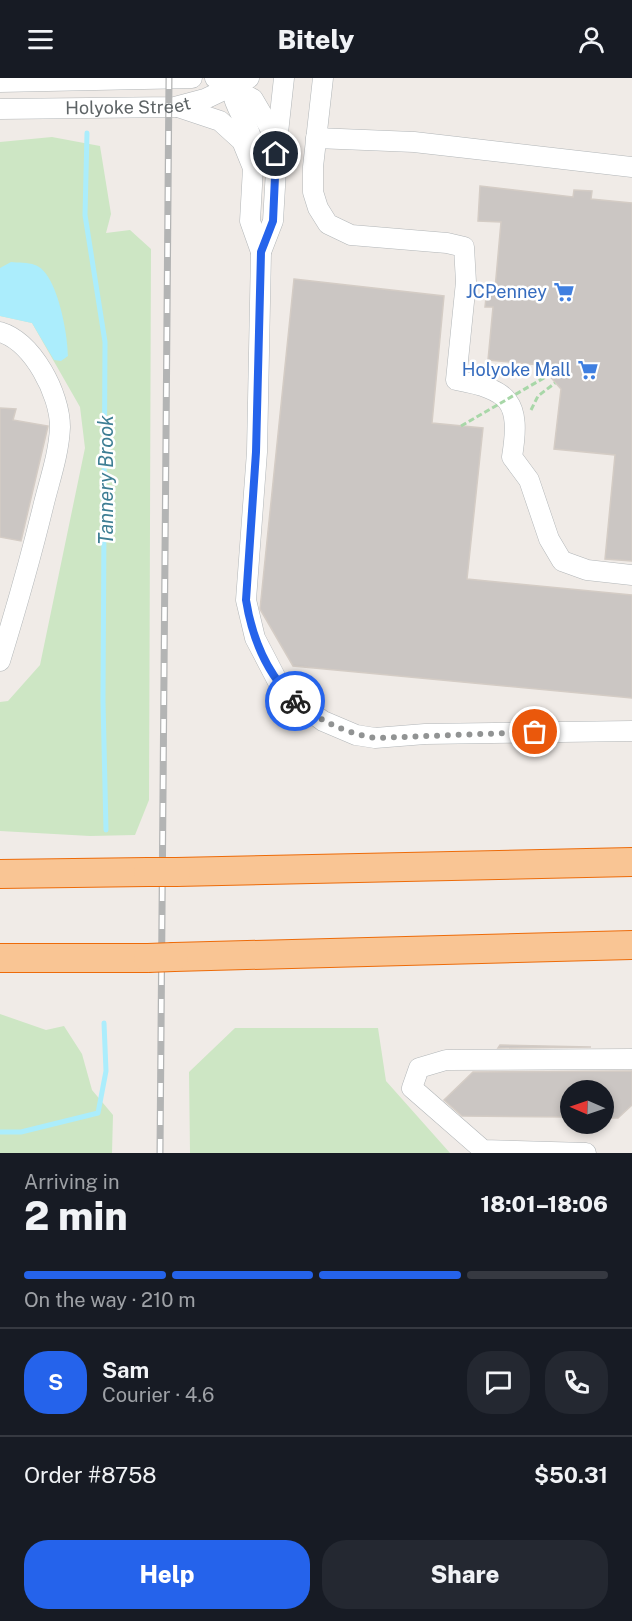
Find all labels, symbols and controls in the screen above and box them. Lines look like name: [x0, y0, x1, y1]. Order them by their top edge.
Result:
icon: menu: [24, 23, 57, 56]
text: Bitely: [278, 23, 354, 55]
icon: person: [575, 23, 608, 56]
street label: Holyoke Street: [65, 92, 193, 118]
pin: [250, 128, 301, 179]
icon: home: [259, 137, 292, 170]
supermarket icon: JCPenney: [552, 280, 576, 304]
place label: JCPenney: [466, 281, 547, 302]
supermarket icon: Holyoke Mall: [576, 358, 600, 382]
place label: Holyoke Mall: [462, 359, 571, 380]
water label: Tannery Brook: [94, 415, 118, 545]
courier: [265, 671, 325, 731]
icon: bike: [279, 685, 312, 718]
pin: [509, 706, 560, 757]
icon: bag: [518, 715, 551, 748]
north arrow: [560, 1080, 614, 1134]
map controls: [560, 1080, 614, 1134]
text: Arriving in: [24, 1170, 119, 1194]
text: 18:01–18:06: [481, 1191, 608, 1217]
text: 2 min: [24, 1193, 128, 1239]
text: On the way · 210 m: [24, 1288, 196, 1312]
button: chat: [467, 1351, 530, 1414]
button: phone: [545, 1351, 608, 1414]
text: Sam: [102, 1357, 149, 1383]
text: S: [48, 1369, 63, 1395]
text: Courier · 4.6: [102, 1383, 214, 1407]
text: Order #8758: [24, 1462, 157, 1488]
text: $50.31: [534, 1462, 608, 1488]
button: Help: [24, 1540, 310, 1609]
button: Share: [322, 1540, 608, 1609]

